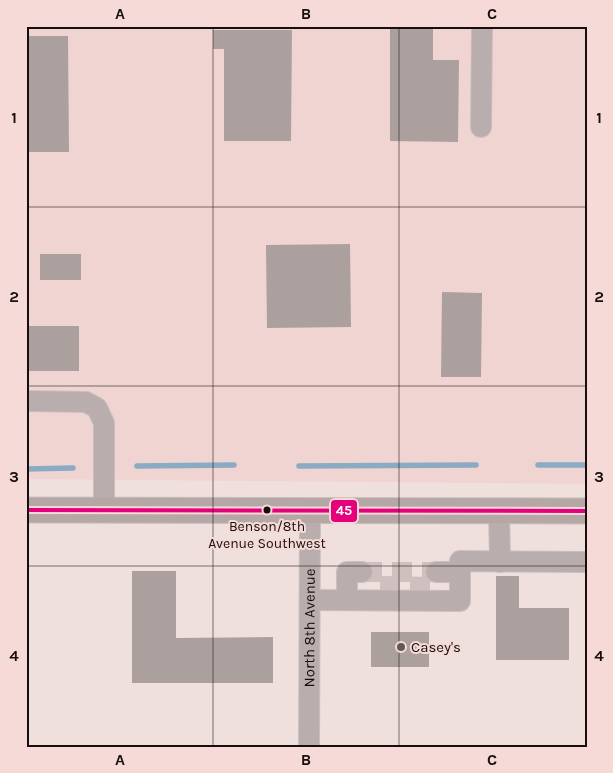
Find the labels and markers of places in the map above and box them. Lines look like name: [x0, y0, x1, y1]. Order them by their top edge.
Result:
marker: Benson/8th Avenue Southwest: [262, 505, 272, 515]
place label: Benson/8th Avenue Southwest: [208, 518, 326, 552]
place label: Casey's: [411, 638, 461, 656]
marker: Casey's: [395, 641, 407, 653]

